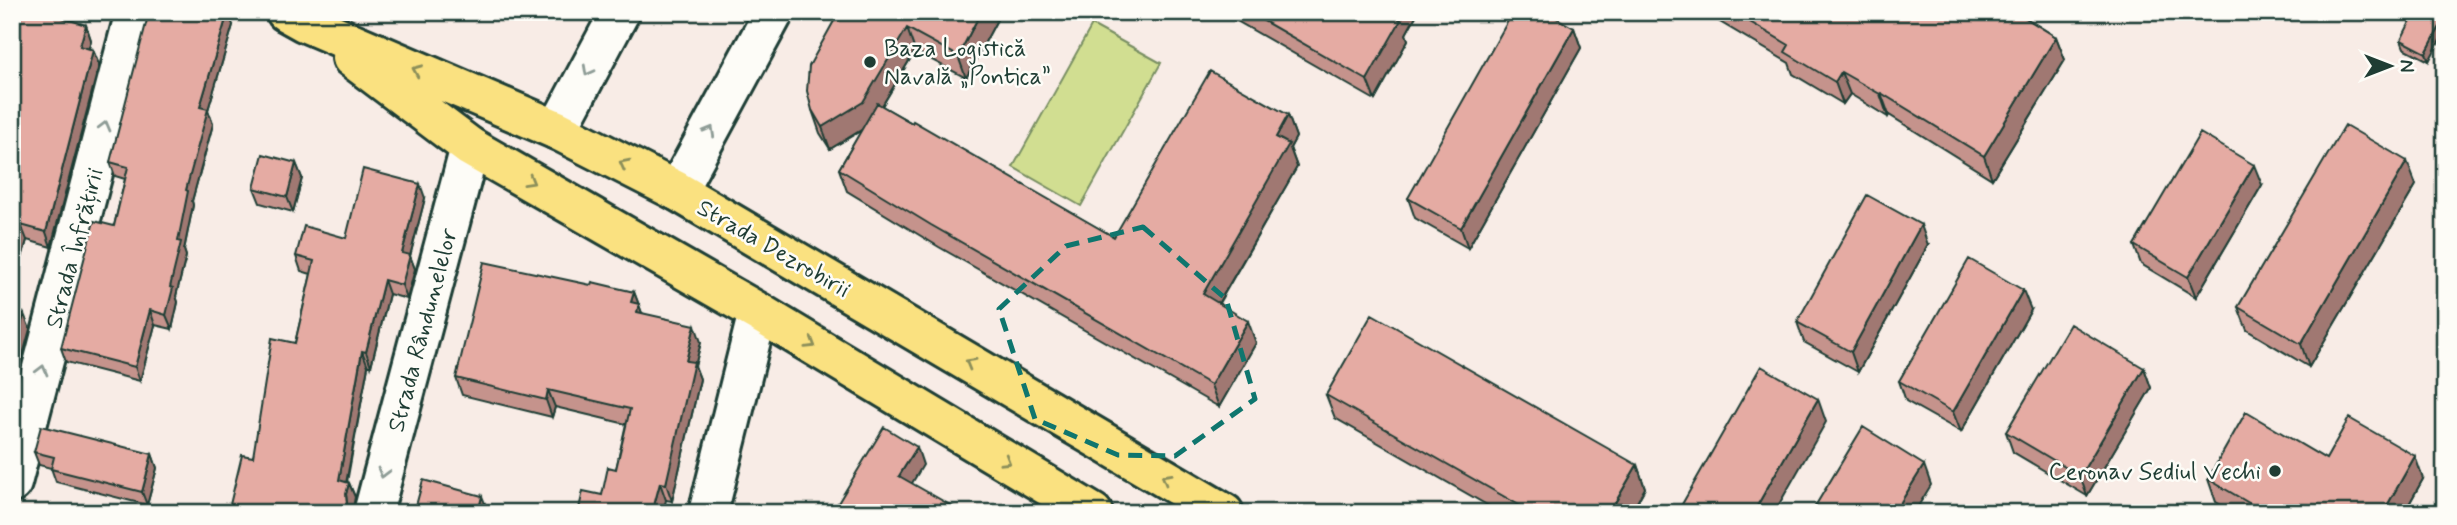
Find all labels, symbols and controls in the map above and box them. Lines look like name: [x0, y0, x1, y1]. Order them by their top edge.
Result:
north arrow: [2356, 32, 2426, 102]
place label: Baza Logistică Navală „Pontica”: [884, 34, 1051, 93]
marker: Baza Logistică Navală „Pontica”: [862, 54, 878, 70]
text: N: [2393, 60, 2418, 72]
one-way arrow: [411, 64, 424, 78]
one-way arrow: [583, 64, 597, 76]
one-way arrow: [97, 120, 111, 132]
one-way arrow: [701, 125, 715, 138]
one-way arrow: [619, 158, 631, 172]
street label: Strada Înfrățirii: [39, 165, 112, 332]
one-way arrow: [522, 173, 535, 186]
street label: Strada Dezrobirii: [691, 193, 855, 306]
street label: Strada Rândunelelor: [381, 224, 466, 436]
one-way arrow: [804, 336, 817, 349]
one-way arrow: [964, 358, 977, 371]
one-way arrow: [34, 364, 48, 376]
one-way arrow: [999, 453, 1012, 466]
place label: Ceronav Sediul Vechi: [2048, 457, 2261, 488]
marker: Ceronav Sediul Vechi: [2267, 463, 2283, 479]
one-way arrow: [377, 467, 391, 479]
one-way arrow: [1160, 473, 1173, 486]

